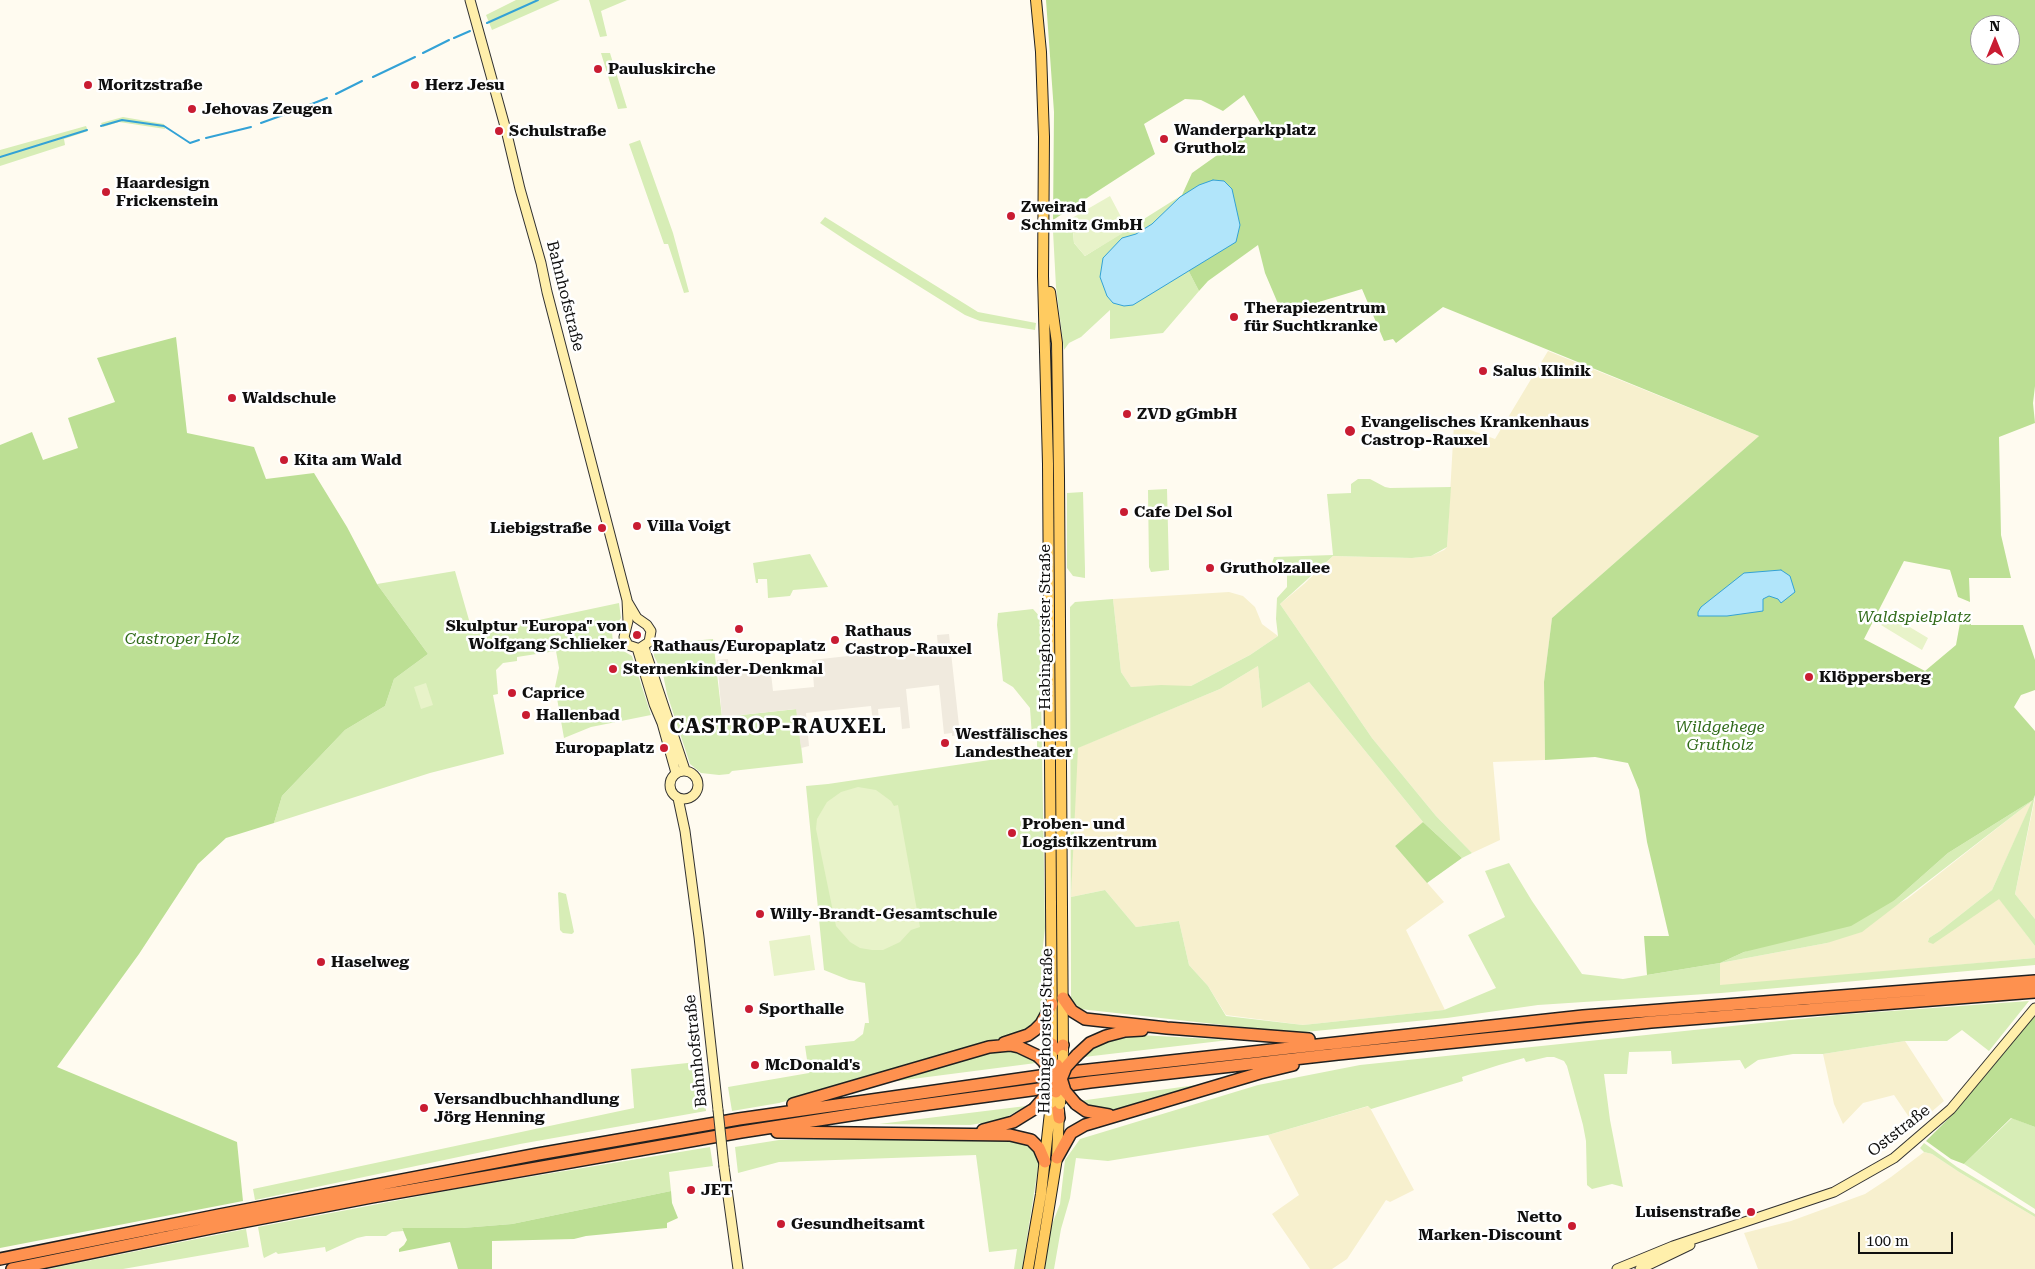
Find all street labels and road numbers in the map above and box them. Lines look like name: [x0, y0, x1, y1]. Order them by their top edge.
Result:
street label: Bahnhofstraße: [542, 239, 588, 353]
street label: Habinghorster Straße: [1035, 544, 1055, 710]
street label: Habinghorster Straße: [1035, 948, 1057, 1114]
street label: Bahnhofstraße: [681, 994, 711, 1108]
street label: Oststraße: [1864, 1101, 1934, 1161]

